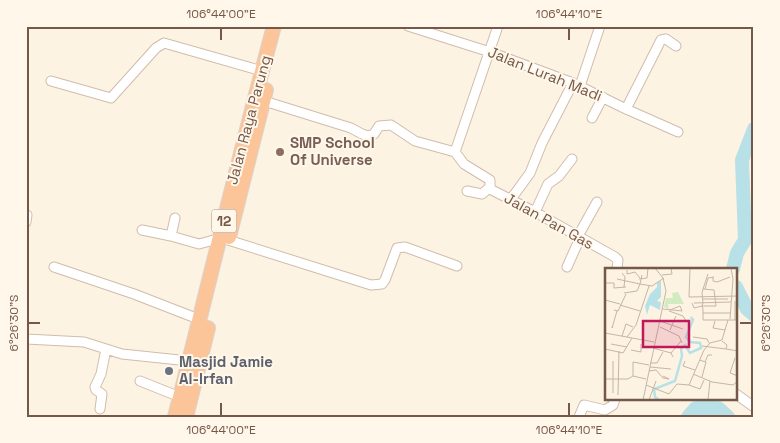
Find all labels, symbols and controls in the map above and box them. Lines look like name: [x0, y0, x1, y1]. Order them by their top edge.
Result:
text: 106°44'00"E: [186, 6, 256, 22]
text: 106°44'10"E: [536, 6, 603, 22]
street label: Jalan Lurah Madi: [485, 42, 605, 105]
street label: Jalan Raya Parung: [222, 53, 275, 187]
place label: SMP School Of Universe: [290, 133, 375, 169]
marker: SMP School Of Universe: [274, 146, 286, 158]
street label: Jalan Pan Gas: [501, 188, 597, 253]
road number: 12: [212, 210, 236, 232]
inset map: [605, 268, 738, 400]
text: 6°26'30"S: [6, 295, 22, 351]
text: 6°26'30"S: [758, 295, 774, 351]
place label: Masjid Jamie Al-Irfan: [179, 352, 273, 388]
marker: Masjid Jamie Al-Irfan: [163, 365, 175, 377]
text: 106°44'00"E: [186, 422, 256, 438]
text: 106°44'10"E: [536, 422, 603, 438]

